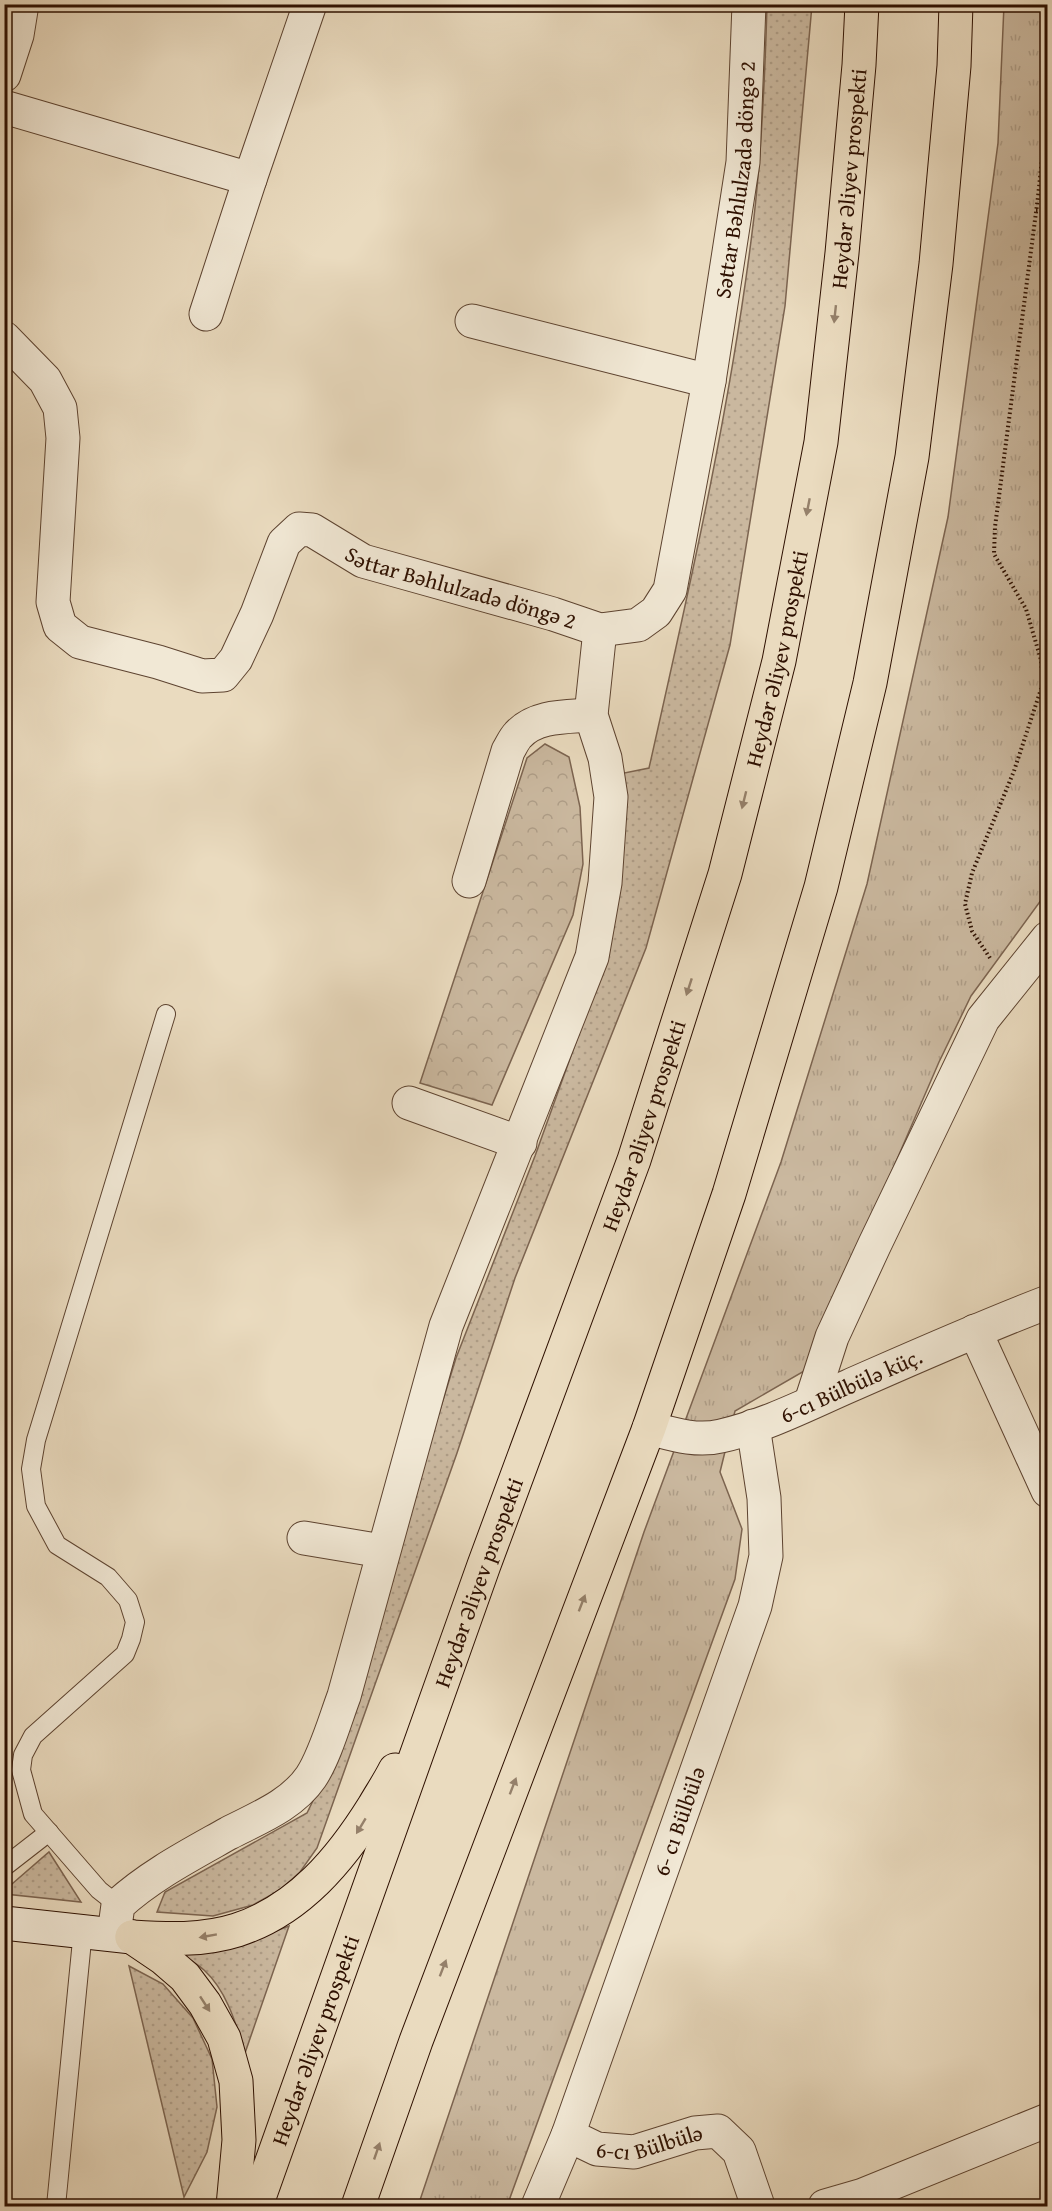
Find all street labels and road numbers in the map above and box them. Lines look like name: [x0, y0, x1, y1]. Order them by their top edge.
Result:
street label: Səttar Bəhlulzadə döngə 2: [706, 60, 763, 301]
street label: Heydər Əliyev prospekti: [822, 67, 875, 290]
street label: Səttar Bəhlulzadə döngə 2: [339, 538, 580, 637]
street label: Heydər Əliyev prospekti: [737, 548, 816, 770]
street label: Heydər Əliyev prospekti: [593, 1016, 694, 1236]
street label: 6-cı Bülbülə küç.: [775, 1340, 927, 1431]
street label: Heydər Əliyev prospekti: [426, 1473, 531, 1692]
street label: 6- cı Bülbülə: [645, 1762, 713, 1880]
street label: Heydər Əliyev prospekti: [263, 1931, 367, 2150]
street label: 6-cı Bülbülə: [595, 2116, 704, 2168]

